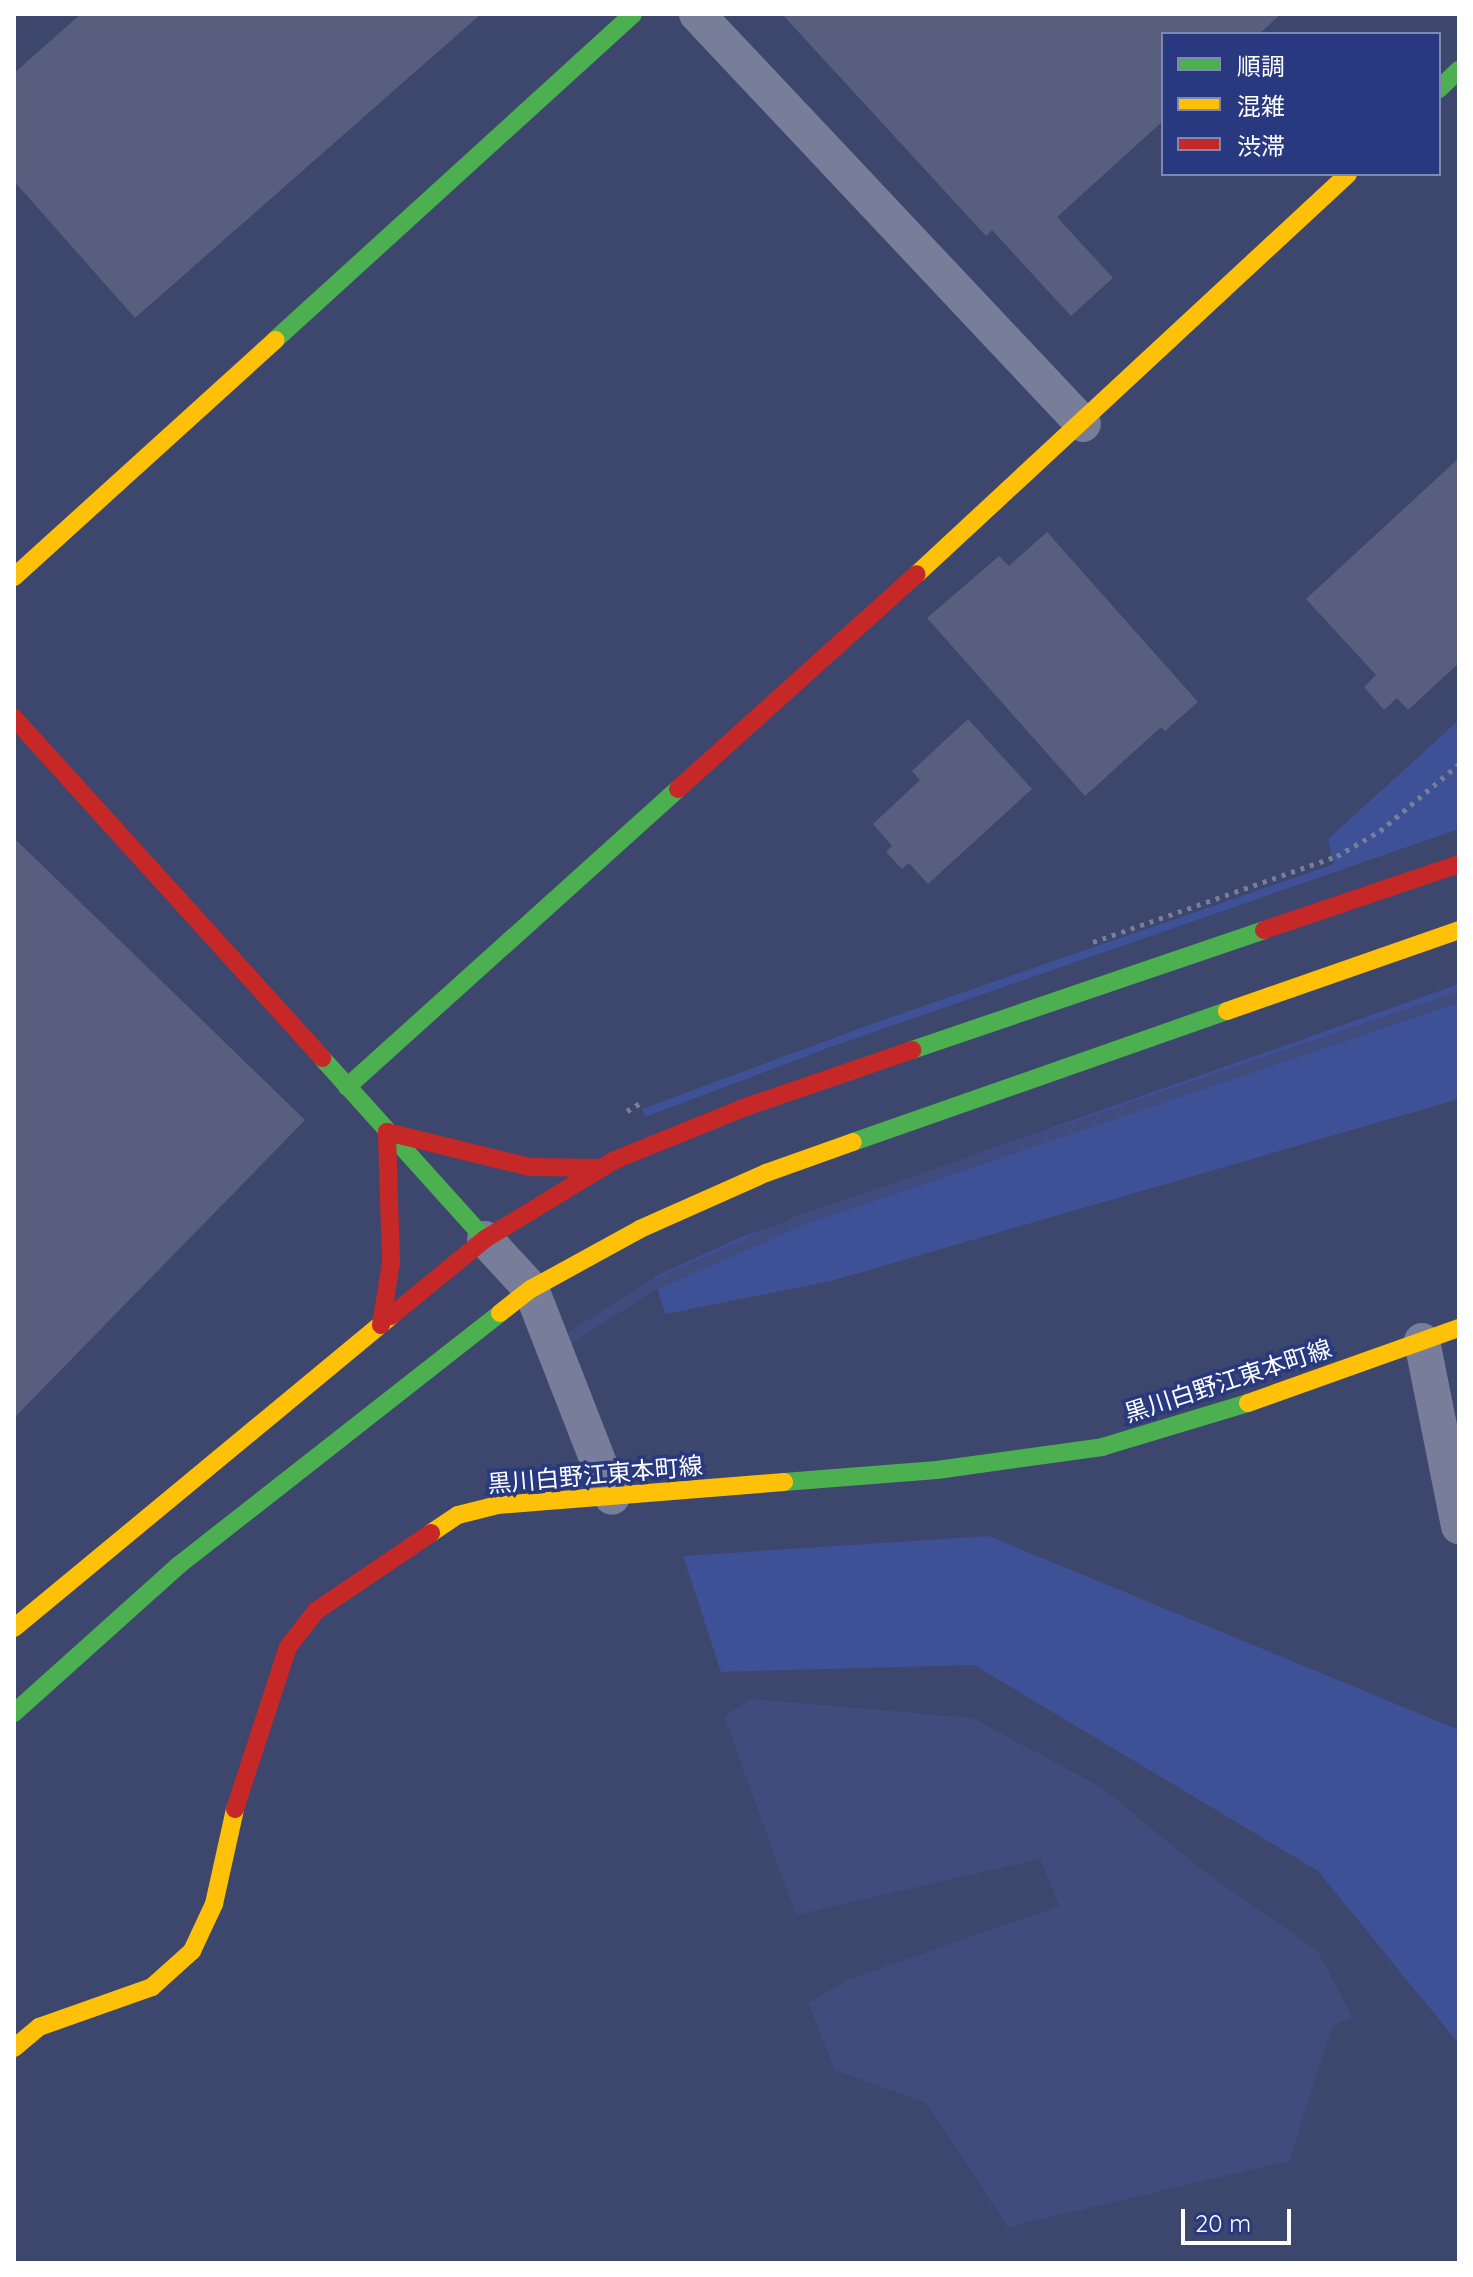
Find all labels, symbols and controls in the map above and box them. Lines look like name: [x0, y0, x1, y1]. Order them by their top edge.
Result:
legend: [1161, 32, 1441, 176]
text: 順調: [1237, 51, 1285, 81]
text: 混雑: [1237, 91, 1285, 121]
text: 渋滞: [1237, 131, 1285, 161]
street label: 黒川白野江東本町線: [1121, 1334, 1335, 1428]
street label: 黒川白野江東本町線: [486, 1451, 704, 1499]
scale bar: [1185, 2193, 1295, 2243]
text: 20 m: [1195, 2208, 1251, 2238]

